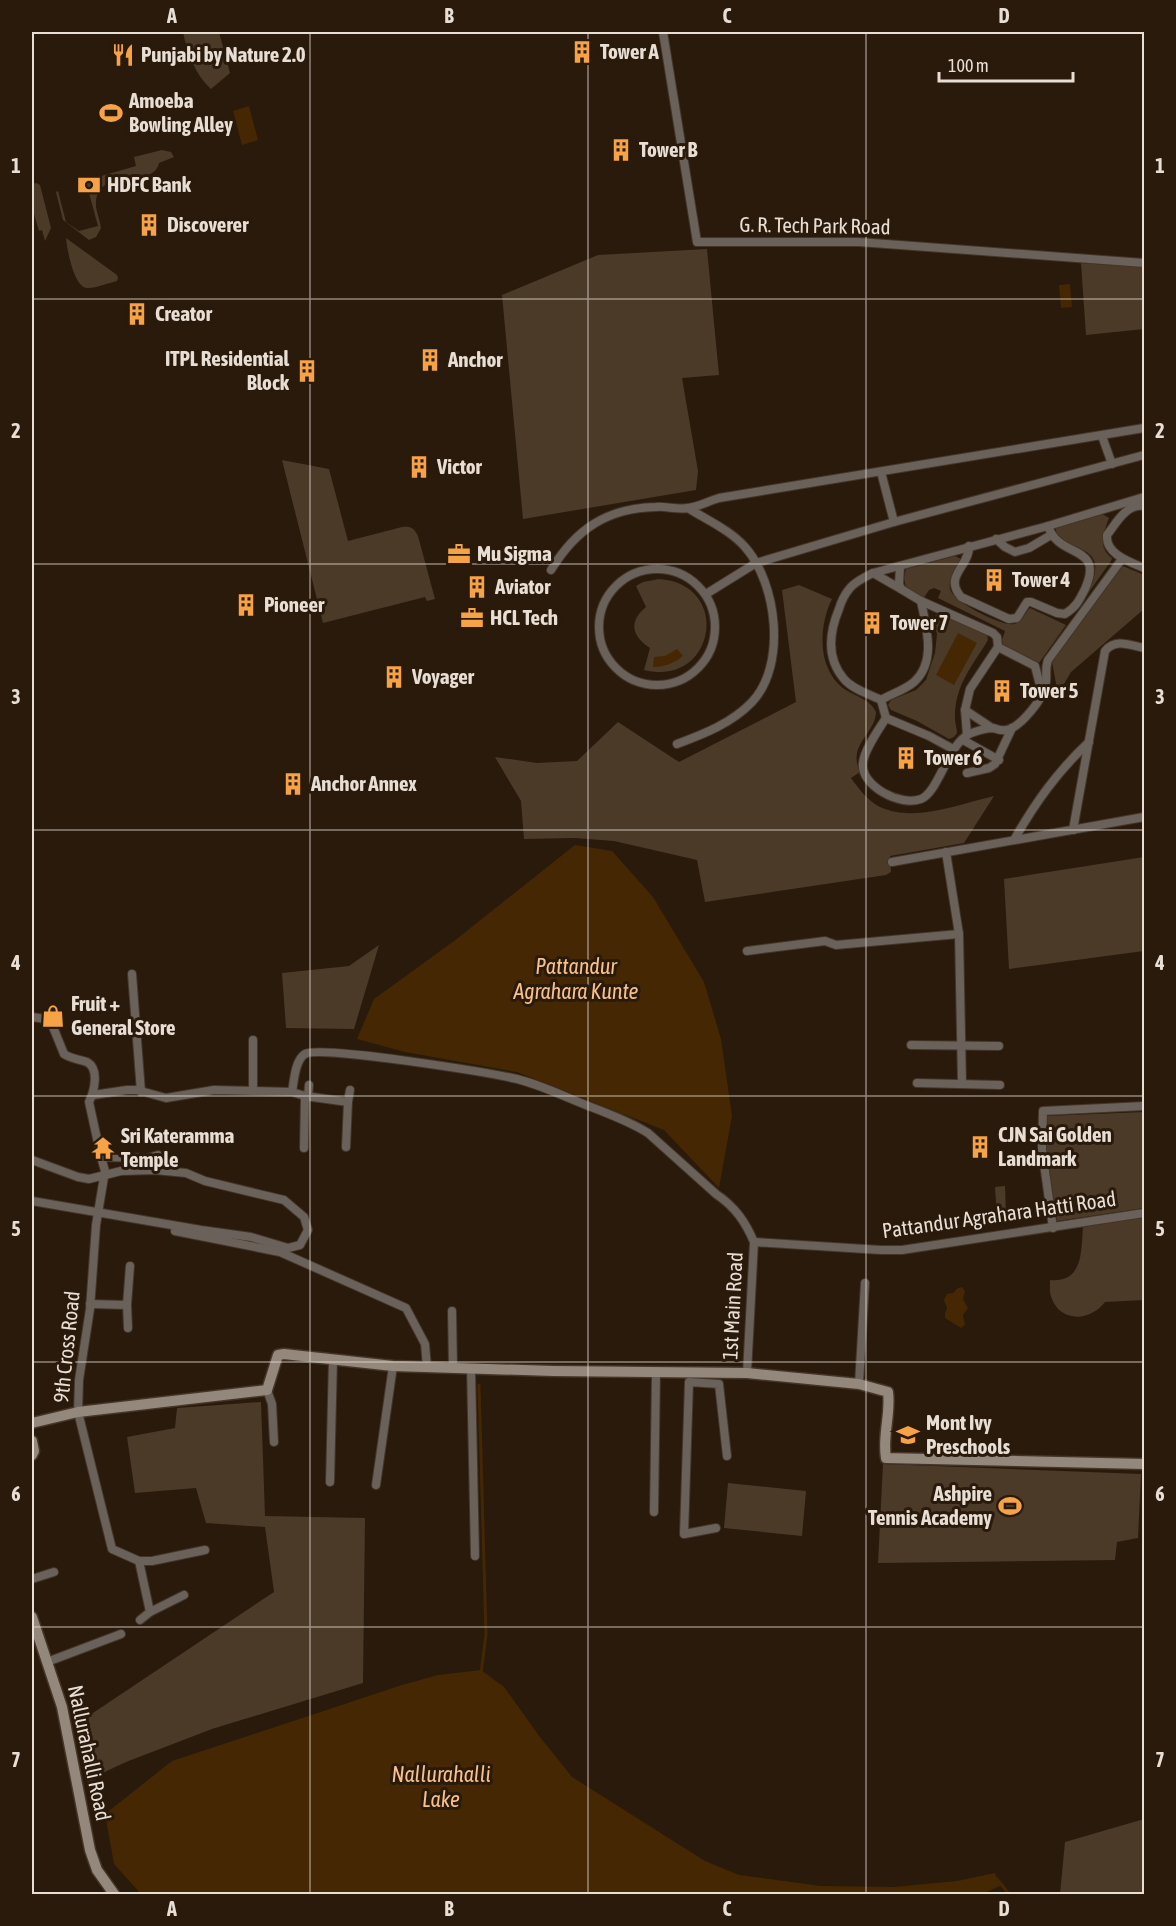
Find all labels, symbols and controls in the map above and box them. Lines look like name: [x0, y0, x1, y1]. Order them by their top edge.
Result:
text: A: [166, 4, 177, 27]
text: B: [444, 4, 454, 27]
text: C: [723, 4, 732, 27]
text: D: [998, 4, 1010, 27]
building icon: Tower A: [569, 39, 595, 65]
place label: Tower A: [600, 39, 660, 63]
restaurant icon: Punjabi by Nature 2.0: [110, 42, 136, 68]
place label: Punjabi by Nature 2.0: [141, 42, 306, 66]
scale bar: [939, 45, 1072, 83]
text: 100 m: [948, 55, 989, 76]
place label: Amoeba Bowling Alley: [128, 88, 233, 136]
sports icon: Amoeba Bowling Alley: [98, 100, 124, 126]
building icon: Tower B: [608, 137, 634, 163]
place label: Tower B: [639, 137, 698, 161]
text: 1: [11, 154, 21, 177]
text: 1: [1155, 154, 1165, 177]
bank icon: HDFC Bank: [76, 172, 102, 198]
place label: HDFC Bank: [107, 172, 192, 196]
building icon: Discoverer: [136, 212, 162, 238]
place label: Discoverer: [167, 212, 249, 236]
street label: G. R. Tech Park Road: [739, 212, 891, 238]
building icon: Creator: [124, 301, 150, 327]
place label: Creator: [155, 301, 213, 325]
place label: ITPL Residential Block: [165, 346, 290, 394]
building icon: Anchor: [417, 347, 443, 373]
place label: Anchor: [447, 347, 503, 371]
building icon: ITPL Residential Block: [294, 358, 320, 384]
text: 2: [11, 419, 21, 442]
text: 2: [1155, 419, 1165, 442]
building icon: Victor: [406, 454, 432, 480]
place label: Victor: [436, 454, 483, 478]
office icon: Mu Sigma: [446, 541, 472, 567]
place label: Mu Sigma: [477, 541, 552, 565]
building icon: Tower 4: [981, 567, 1007, 593]
place label: Tower 4: [1012, 567, 1071, 591]
building icon: Aviator: [464, 574, 490, 600]
place label: Aviator: [494, 574, 551, 598]
building icon: Pioneer: [233, 592, 259, 618]
place label: Pioneer: [264, 592, 325, 616]
office icon: HCL Tech: [459, 605, 485, 631]
place label: HCL Tech: [490, 605, 558, 629]
building icon: Tower 7: [859, 610, 885, 636]
place label: Tower 7: [890, 610, 948, 634]
building icon: Voyager: [381, 664, 407, 690]
place label: Voyager: [411, 664, 475, 688]
building icon: Tower 5: [989, 678, 1015, 704]
place label: Tower 5: [1020, 678, 1079, 702]
text: 3: [11, 685, 21, 708]
text: 3: [1155, 685, 1165, 708]
building icon: Tower 6: [893, 745, 919, 771]
place label: Tower 6: [924, 745, 983, 769]
building icon: Anchor Annex: [280, 771, 306, 797]
place label: Anchor Annex: [310, 771, 417, 795]
text: 4: [10, 951, 21, 974]
text: 4: [1154, 951, 1165, 974]
water label: Pattandur Agrahara Kunte: [512, 953, 639, 1004]
place label: Fruit + General Store: [71, 991, 176, 1039]
shop icon: Fruit + General Store: [40, 1003, 66, 1029]
place label: CJN Sai Golden Landmark: [998, 1122, 1112, 1170]
place label: Sri Kateramma Temple: [121, 1123, 235, 1171]
building icon: CJN Sai Golden Landmark: [967, 1134, 993, 1160]
temple icon: Sri Kateramma Temple: [90, 1135, 116, 1161]
street label: Pattandur Agrahara Hatti Road: [880, 1186, 1117, 1242]
text: 5: [11, 1217, 21, 1240]
text: 5: [1155, 1217, 1165, 1240]
street label: 1st Main Road: [717, 1251, 747, 1361]
street label: 9th Cross Road: [48, 1290, 84, 1404]
place label: Mont Ivy Preschools: [926, 1410, 1011, 1458]
school or university icon: Mont Ivy Preschools: [895, 1422, 921, 1448]
place label: Ashpire Tennis Academy: [868, 1481, 992, 1529]
text: 6: [11, 1482, 21, 1505]
text: 6: [1155, 1482, 1165, 1505]
sports icon: Ashpire Tennis Academy: [997, 1493, 1023, 1519]
street label: Nallurahalli Road: [64, 1683, 116, 1823]
text: 7: [11, 1748, 21, 1771]
text: 7: [1155, 1748, 1165, 1771]
water label: Nallurahalli Lake: [391, 1761, 491, 1812]
text: A: [166, 1897, 177, 1920]
text: B: [444, 1897, 454, 1920]
text: C: [723, 1897, 732, 1920]
text: D: [998, 1897, 1010, 1920]

